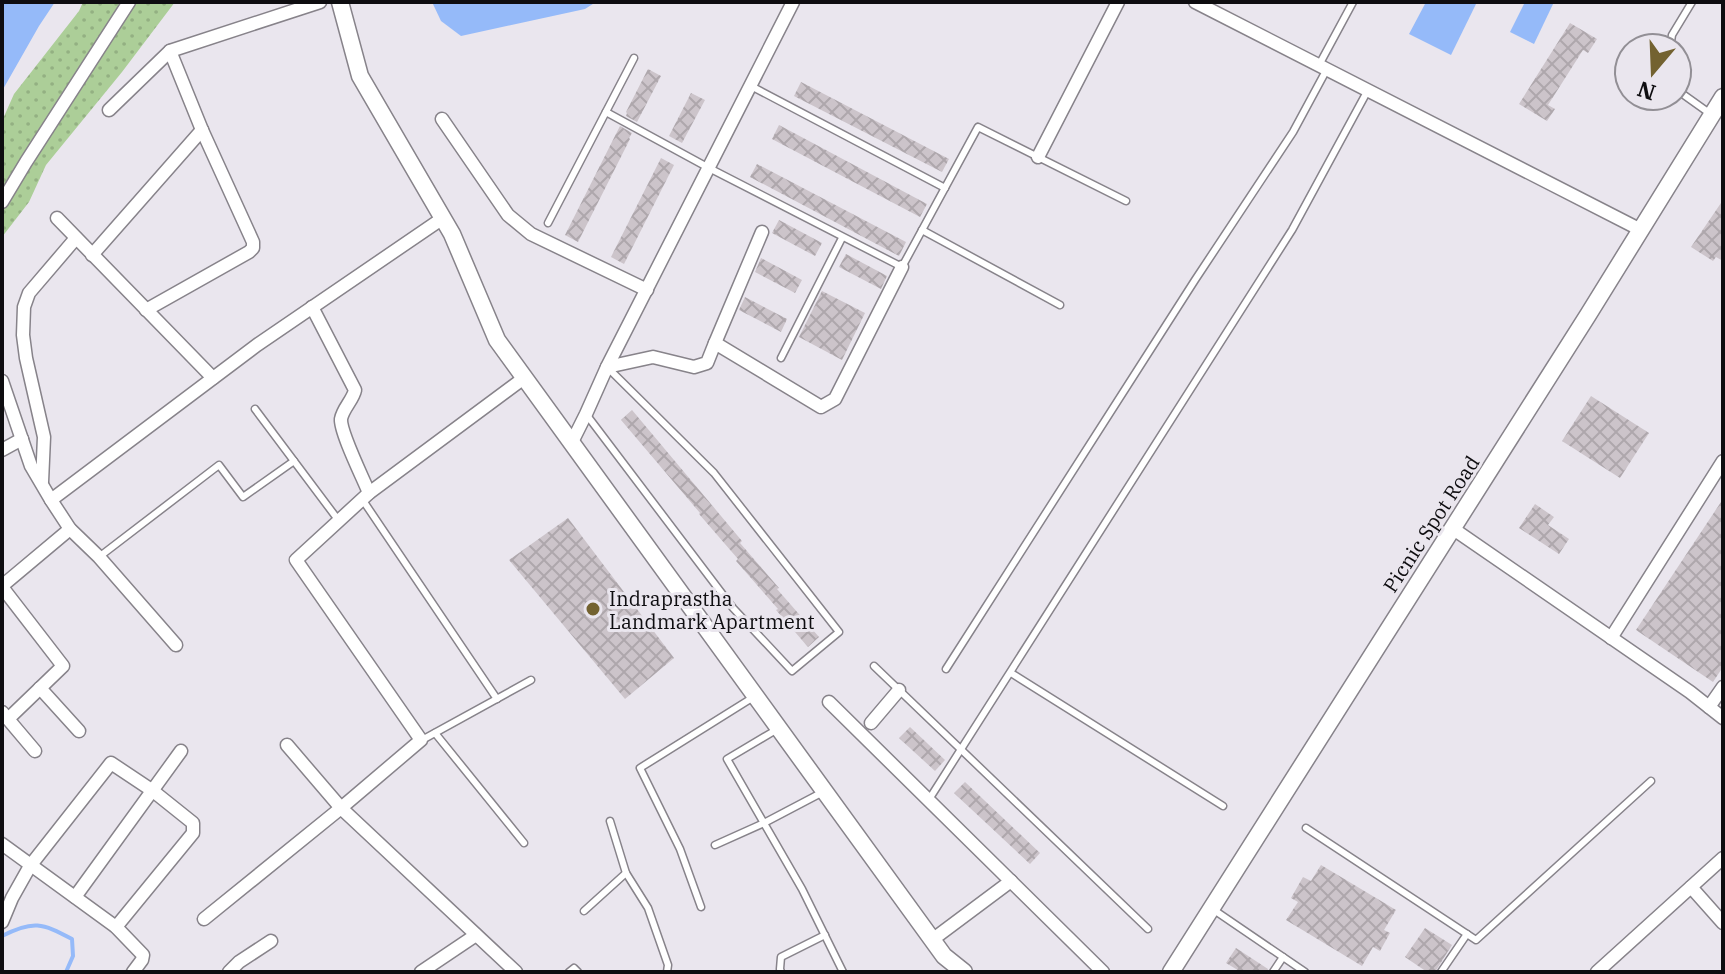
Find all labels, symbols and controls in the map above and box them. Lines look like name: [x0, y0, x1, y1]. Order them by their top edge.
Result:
north arrow: [1613, 32, 1693, 112]
text: N: [1633, 75, 1659, 108]
street label: Picnic Spot Road: [1377, 450, 1485, 598]
place label: Indraprastha Landmark Apartment: [609, 585, 815, 635]
marker: Indraprastha Landmark Apartment: [584, 600, 602, 618]

